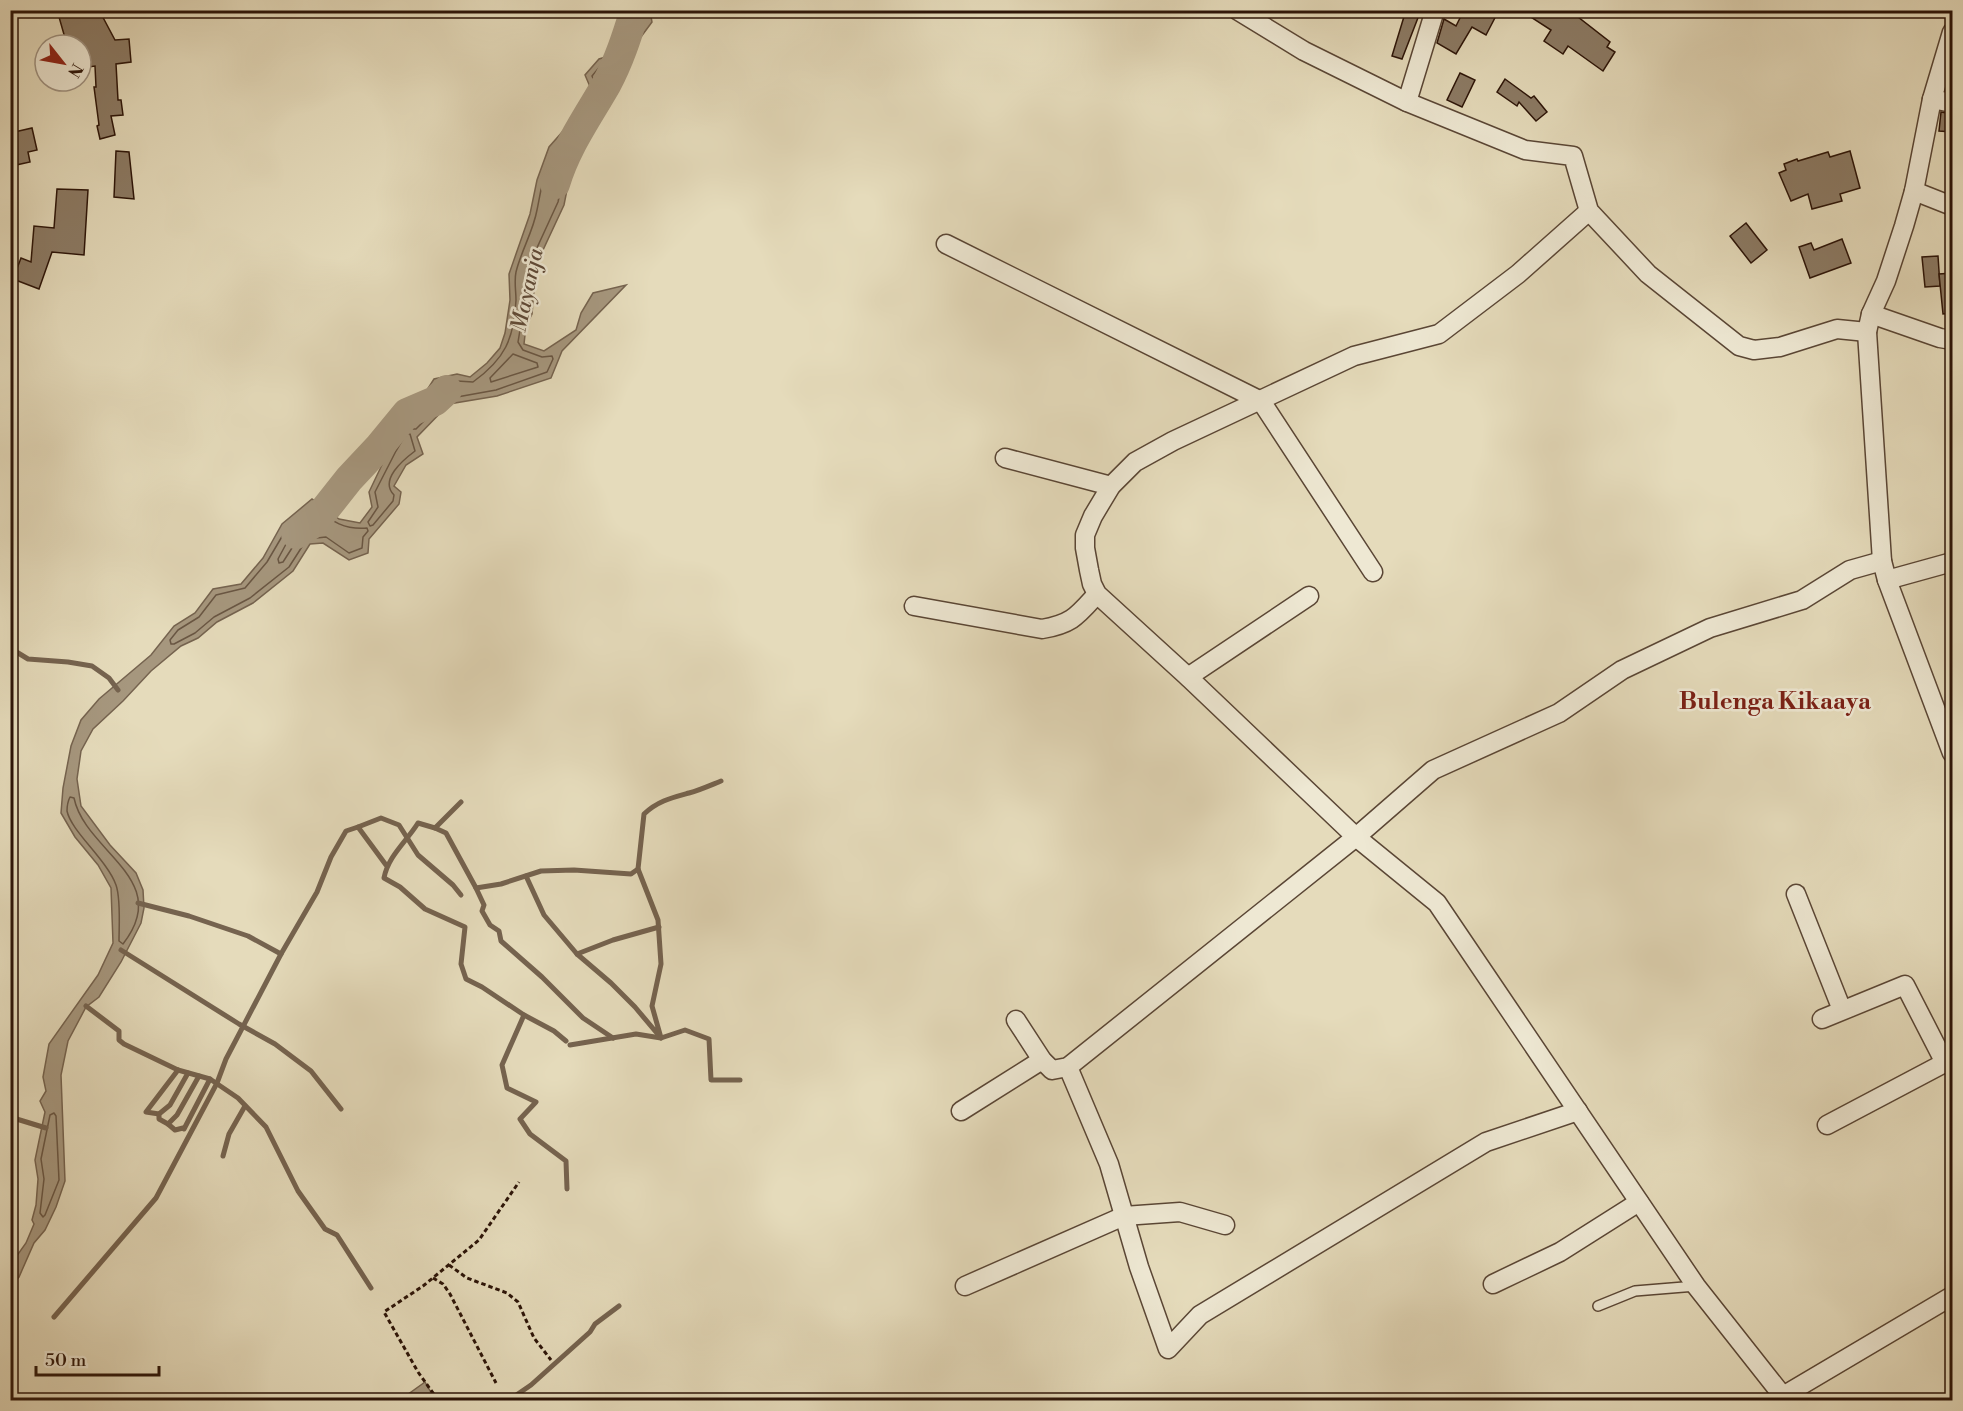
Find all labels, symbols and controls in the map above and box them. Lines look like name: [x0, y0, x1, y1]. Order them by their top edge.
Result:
north arrow: [33, 33, 93, 93]
text: N: [63, 60, 87, 81]
water label: Mayanja: [505, 245, 550, 335]
district label: Bulenga Kikaaya: [1679, 687, 1872, 717]
scale bar: [36, 1339, 159, 1377]
text: 50 m: [45, 1349, 87, 1372]

